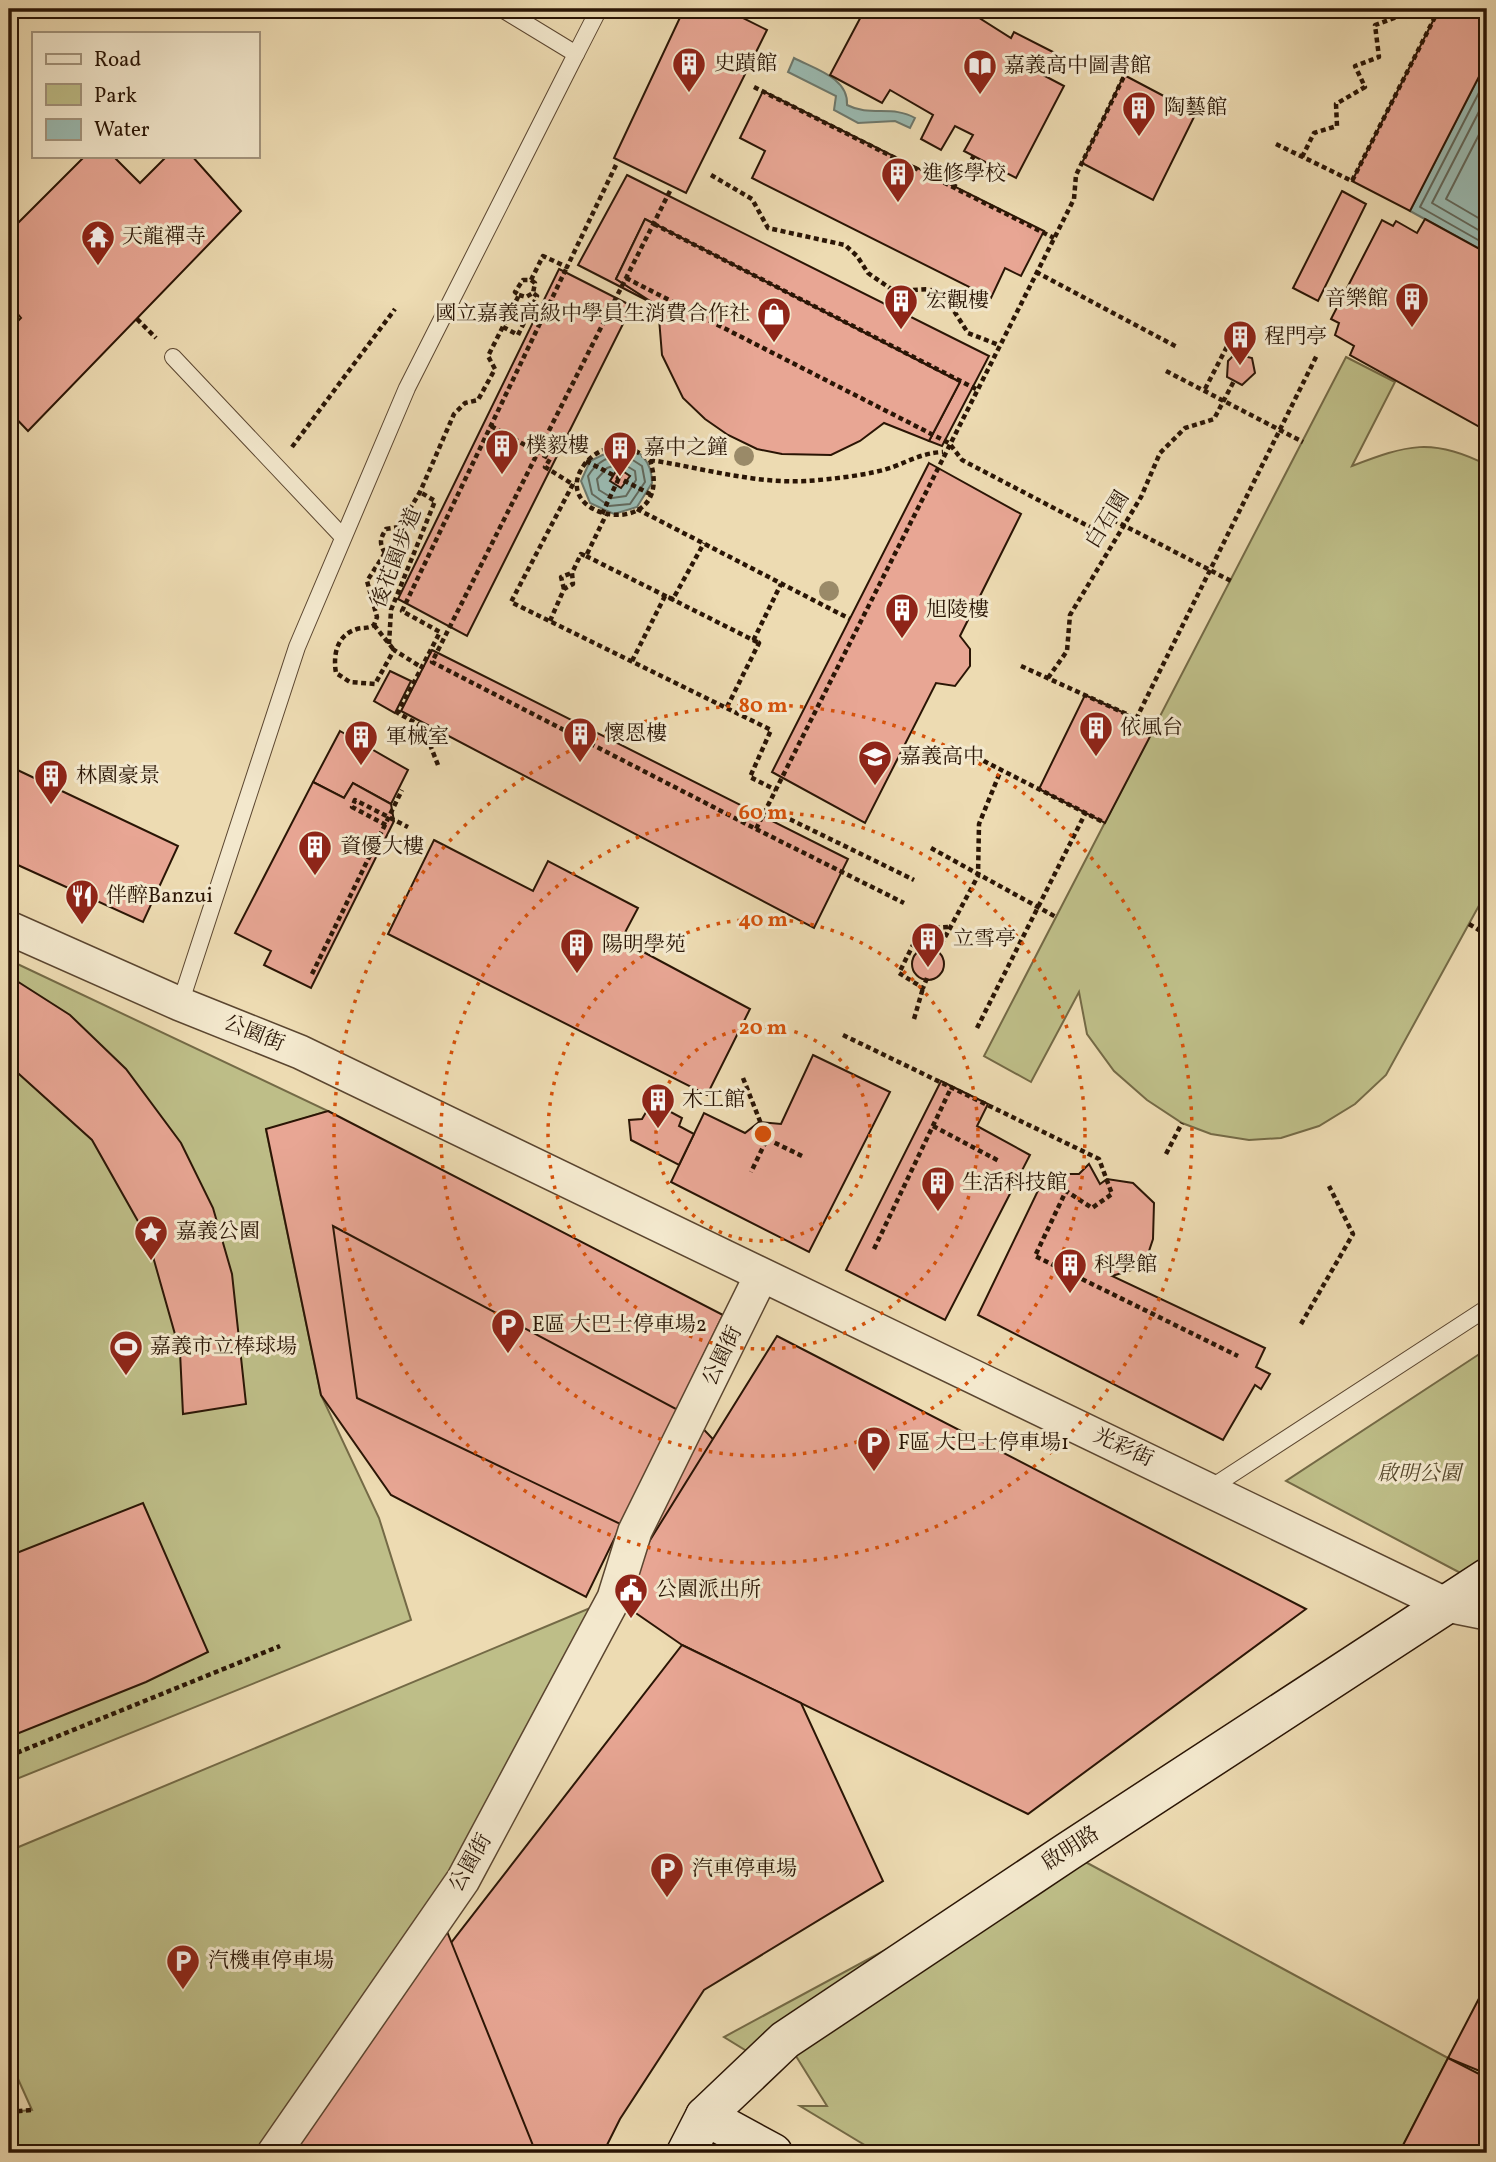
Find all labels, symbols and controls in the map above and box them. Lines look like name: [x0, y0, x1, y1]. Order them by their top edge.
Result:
legend: [32, 32, 259, 158]
building icon: 史蹟館: [670, 45, 708, 94]
text: Road: [94, 46, 141, 75]
library icon: 嘉義高中圖書館: [961, 47, 999, 96]
place label: 史蹟館: [714, 50, 777, 79]
place label: 嘉義高中圖書館: [1004, 52, 1151, 81]
text: Park: [94, 82, 137, 111]
building icon: 陶藝館: [1120, 89, 1158, 138]
place label: 陶藝館: [1164, 94, 1227, 123]
text: Water: [94, 116, 150, 145]
building icon: 進修學校: [879, 155, 917, 204]
place label: 進修學校: [922, 160, 1006, 189]
temple icon: 天龍禪寺: [79, 218, 117, 267]
place label: 天龍禪寺: [122, 223, 206, 252]
building icon: 音樂館: [1393, 280, 1431, 329]
building icon: 宏觀樓: [882, 282, 920, 331]
place label: 音樂館: [1325, 285, 1388, 314]
place label: 宏觀樓: [926, 287, 989, 316]
shop icon: 國立嘉義高級中學員生消費合作社: [755, 295, 793, 344]
place label: 國立嘉義高級中學員生消費合作社: [435, 300, 750, 329]
building icon: 程門亭: [1221, 318, 1259, 367]
place label: 程門亭: [1264, 323, 1327, 352]
building icon: 樸毅樓: [483, 427, 521, 476]
building icon: 嘉中之鐘: [601, 429, 639, 478]
place label: 樸毅樓: [526, 432, 589, 461]
place label: 嘉中之鐘: [644, 434, 728, 463]
street label: 白石園: [1079, 486, 1137, 554]
street label: 後花園步道: [365, 504, 429, 612]
building icon: 旭陵樓: [883, 591, 921, 640]
place label: 旭陵樓: [926, 596, 989, 625]
text: 80 m: [739, 692, 787, 721]
building icon: 依風台: [1077, 709, 1115, 758]
place label: 依風台: [1120, 714, 1183, 743]
building icon: 懷恩樓: [561, 715, 599, 764]
building icon: 軍械室: [342, 718, 380, 767]
place label: 懷恩樓: [604, 720, 667, 749]
place label: 軍械室: [386, 723, 449, 752]
school or university icon: 嘉義高中: [856, 738, 894, 787]
place label: 嘉義高中: [900, 743, 984, 772]
building icon: 林園豪景: [32, 757, 70, 806]
place label: 林園豪景: [76, 762, 160, 791]
text: 60 m: [739, 799, 787, 828]
building icon: 資優大樓: [296, 828, 334, 877]
place label: 資優大樓: [340, 833, 424, 862]
restaurant icon: 伴醉Banzui: [63, 877, 101, 926]
place label: 伴醉Banzui: [106, 882, 213, 911]
text: 40 m: [738, 906, 788, 935]
building icon: 立雪亭: [909, 920, 947, 969]
place label: 立雪亭: [953, 925, 1016, 954]
building icon: 陽明學苑: [558, 926, 596, 975]
place label: 陽明學苑: [602, 931, 686, 960]
street label: 公園街: [219, 1009, 289, 1059]
text: 20 m: [739, 1014, 787, 1043]
building icon: 木工館: [639, 1081, 677, 1130]
place label: 木工館: [682, 1086, 745, 1115]
centre of rings: [751, 1122, 775, 1146]
building icon: 生活科技館: [919, 1164, 957, 1213]
place label: 生活科技館: [962, 1169, 1067, 1198]
place icon: 嘉義公園: [132, 1213, 170, 1262]
place label: 嘉義公園: [176, 1218, 260, 1247]
building icon: 科學館: [1051, 1246, 1089, 1295]
place label: 科學館: [1094, 1251, 1157, 1280]
parking icon: E區 大巴士停車場2: [489, 1306, 527, 1355]
place label: E區 大巴士停車場2: [532, 1311, 707, 1340]
street label: 公園街: [696, 1321, 750, 1391]
sports icon: 嘉義市立棒球場: [107, 1328, 145, 1377]
place label: 嘉義市立棒球場: [150, 1333, 297, 1362]
street label: 光彩街: [1088, 1422, 1158, 1474]
parking icon: F區 大巴士停車場1: [855, 1424, 893, 1473]
place label: F區 大巴士停車場1: [898, 1429, 1069, 1458]
park label: 啟明公園: [1377, 1460, 1464, 1489]
public building icon: 公園派出所: [612, 1571, 650, 1620]
place label: 公園派出所: [656, 1576, 761, 1605]
street label: 啟明路: [1037, 1820, 1105, 1878]
street label: 公園街: [443, 1828, 499, 1898]
parking icon: 汽車停車場: [648, 1850, 686, 1899]
place label: 汽車停車場: [692, 1855, 797, 1884]
parking icon: 汽機車停車場: [164, 1942, 202, 1991]
place label: 汽機車停車場: [208, 1947, 334, 1976]

